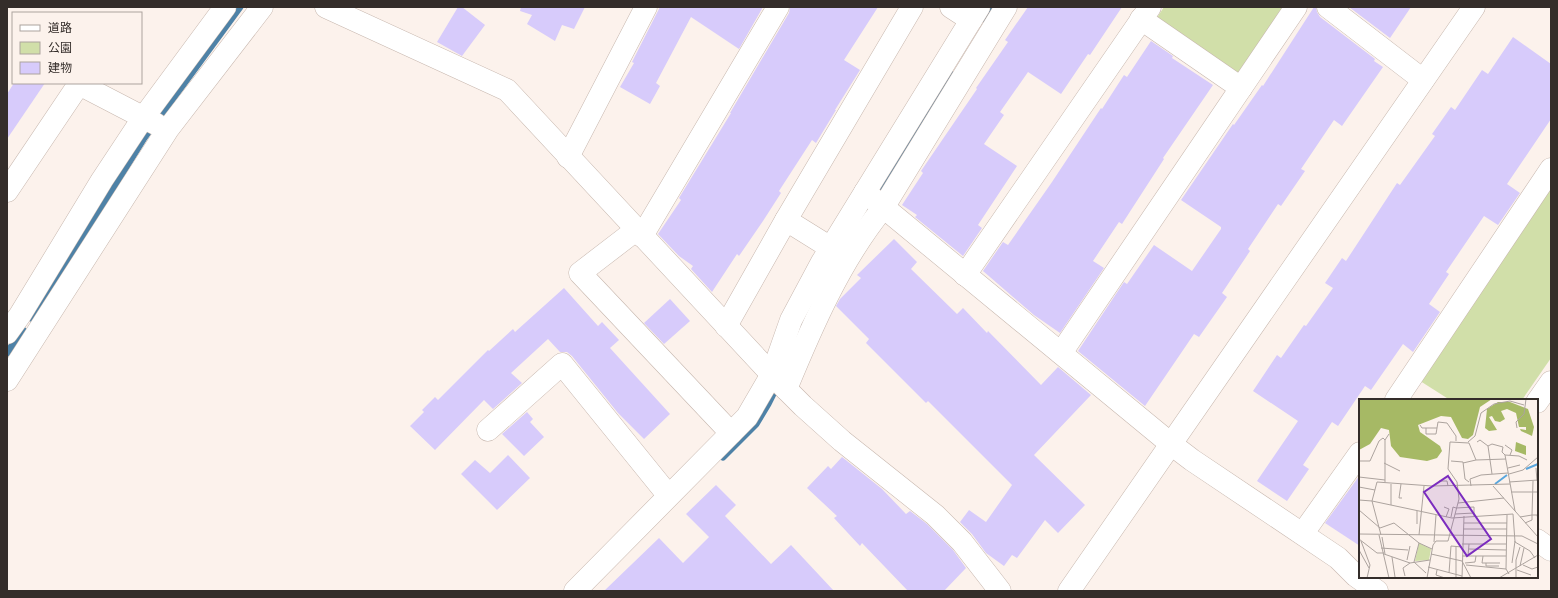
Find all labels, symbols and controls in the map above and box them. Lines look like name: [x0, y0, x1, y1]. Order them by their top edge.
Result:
legend: [12, 12, 142, 84]
text: 道路: [48, 20, 72, 36]
text: 公園: [48, 40, 72, 56]
text: 建物: [48, 60, 72, 76]
inset map: [1359, 399, 1538, 578]

